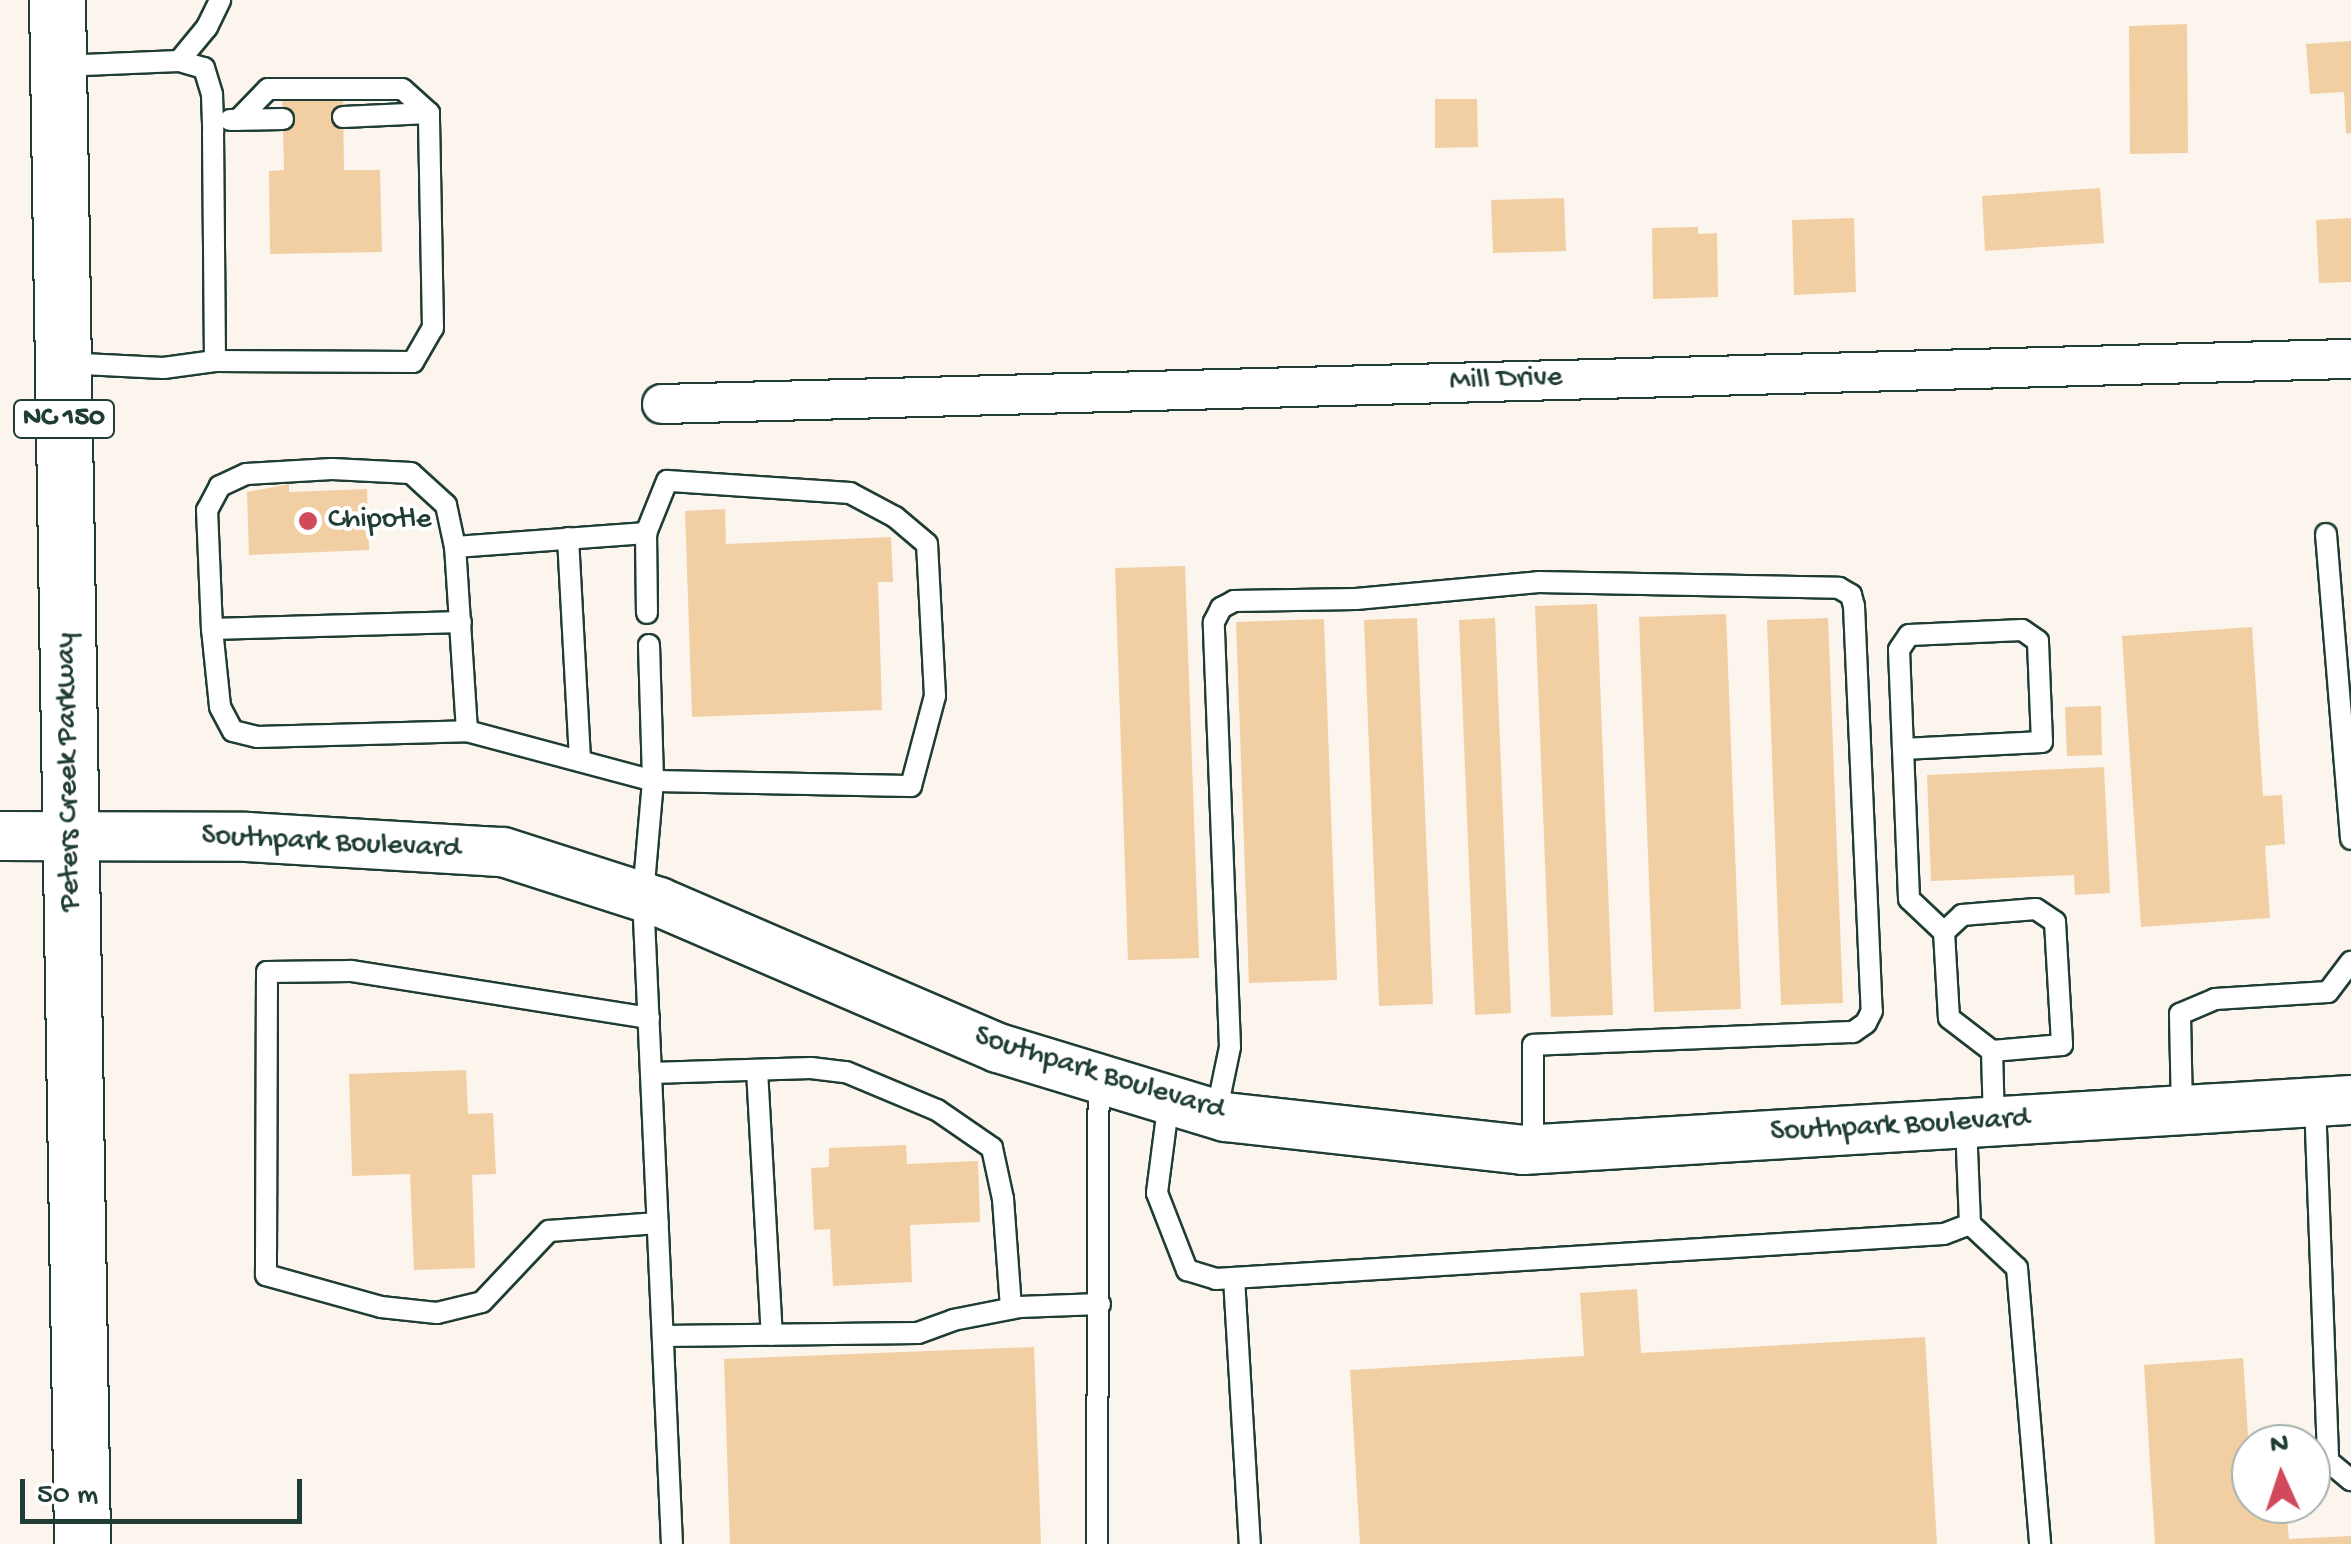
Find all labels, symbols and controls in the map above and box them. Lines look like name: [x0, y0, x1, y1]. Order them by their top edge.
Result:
street label: Mill Drive: [1449, 361, 1563, 401]
road number: NC 150: [12, 396, 116, 442]
place label: Chipotle: [328, 503, 432, 539]
marker: Chipotle: [297, 510, 319, 532]
street label: Peters Creek Parkway: [50, 632, 90, 912]
street label: Southpark Boulevard: [200, 819, 462, 869]
street label: Southpark Boulevard: [970, 1020, 1228, 1130]
street label: Southpark Boulevard: [1769, 1102, 2031, 1152]
north arrow: [2231, 1424, 2331, 1524]
text: N: [2270, 1429, 2290, 1462]
scale bar: [25, 1459, 308, 1521]
text: 50 m: [37, 1479, 98, 1514]

